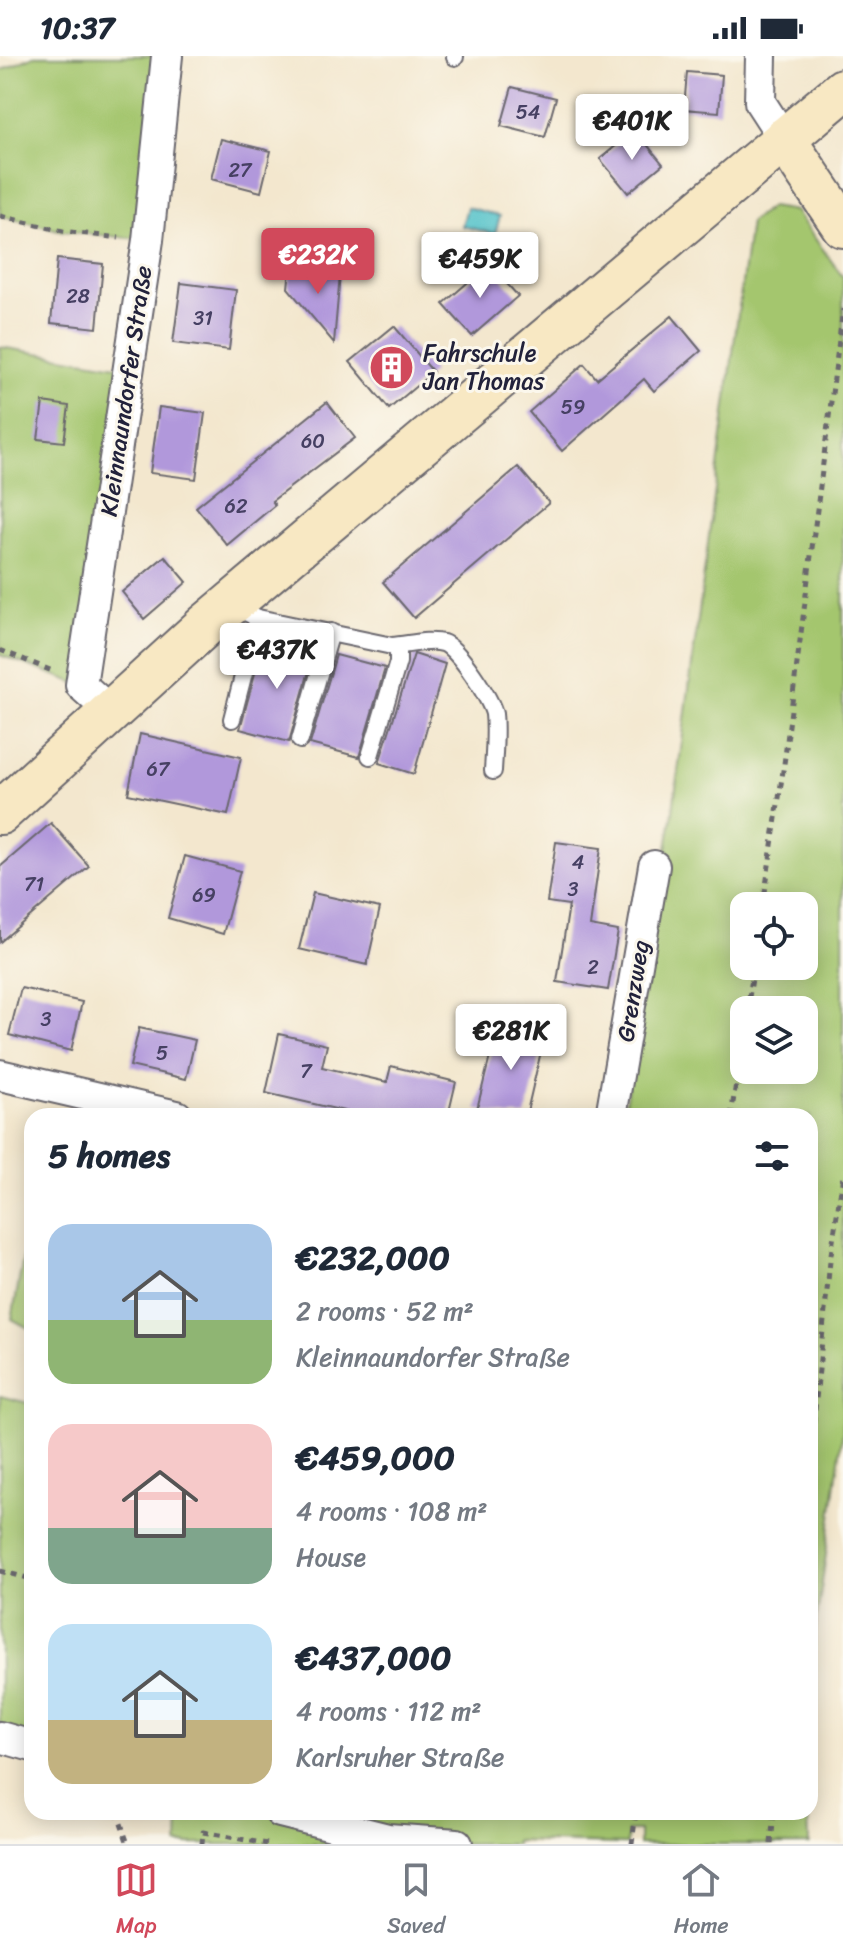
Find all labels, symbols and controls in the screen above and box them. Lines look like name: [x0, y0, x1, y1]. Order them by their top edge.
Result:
text: 10:37: [40, 1, 115, 55]
pin: €401K: [576, 94, 688, 162]
house number: 54: [516, 95, 540, 130]
text: €401K: [594, 97, 670, 143]
house number: 27: [229, 153, 253, 188]
pin: €232K: [262, 228, 374, 296]
text: €232K: [279, 231, 357, 277]
pin: €459K: [424, 232, 536, 300]
text: €459K: [439, 235, 521, 281]
street label: Kleinnaundorfer Straße: [88, 263, 164, 519]
house number: 28: [66, 279, 90, 314]
house number: 31: [193, 301, 213, 336]
place label: Fahrschule Jan Thomas: [422, 332, 545, 402]
building icon: Fahrschule Jan Thomas: [368, 343, 416, 391]
house number: 59: [561, 390, 585, 425]
house number: 60: [301, 424, 325, 459]
house number: 62: [225, 489, 248, 524]
pin: €437K: [221, 623, 333, 691]
text: €437K: [238, 626, 316, 672]
house number: 67: [147, 752, 171, 787]
house number: 4: [572, 845, 584, 880]
house number: 71: [24, 867, 44, 902]
house number: 3: [568, 872, 579, 907]
house number: 69: [192, 878, 216, 913]
map controls: [730, 892, 818, 1084]
button: locate: [730, 892, 818, 980]
street label: Grenzweg: [604, 937, 662, 1045]
house number: 2: [587, 950, 599, 985]
button: layers: [730, 996, 818, 1084]
house number: 3: [41, 1002, 52, 1037]
pin: €281K: [455, 1004, 567, 1072]
text: €281K: [474, 1007, 548, 1053]
house number: 5: [156, 1036, 168, 1071]
house number: 7: [300, 1054, 313, 1089]
text: 5 homes: [48, 1126, 170, 1186]
icon: filters: [750, 1134, 794, 1178]
text: €232,000: [296, 1228, 450, 1288]
icon: home: [112, 1256, 208, 1352]
text: 2 rooms · 52 m²: [296, 1288, 474, 1334]
text: Kleinnaundorfer Straße: [296, 1334, 570, 1380]
text: €459,000: [296, 1428, 455, 1488]
icon: home: [112, 1456, 208, 1552]
text: 4 rooms · 108 m²: [296, 1488, 487, 1534]
text: House: [296, 1534, 366, 1580]
text: €437,000: [296, 1628, 452, 1688]
icon: home: [112, 1656, 208, 1752]
text: 4 rooms · 112 m²: [296, 1688, 481, 1734]
text: Karlsruher Straße: [296, 1734, 504, 1780]
tab: Map: [114, 1858, 158, 1945]
tab: Saved: [387, 1858, 445, 1945]
tab: Home: [674, 1858, 729, 1945]

